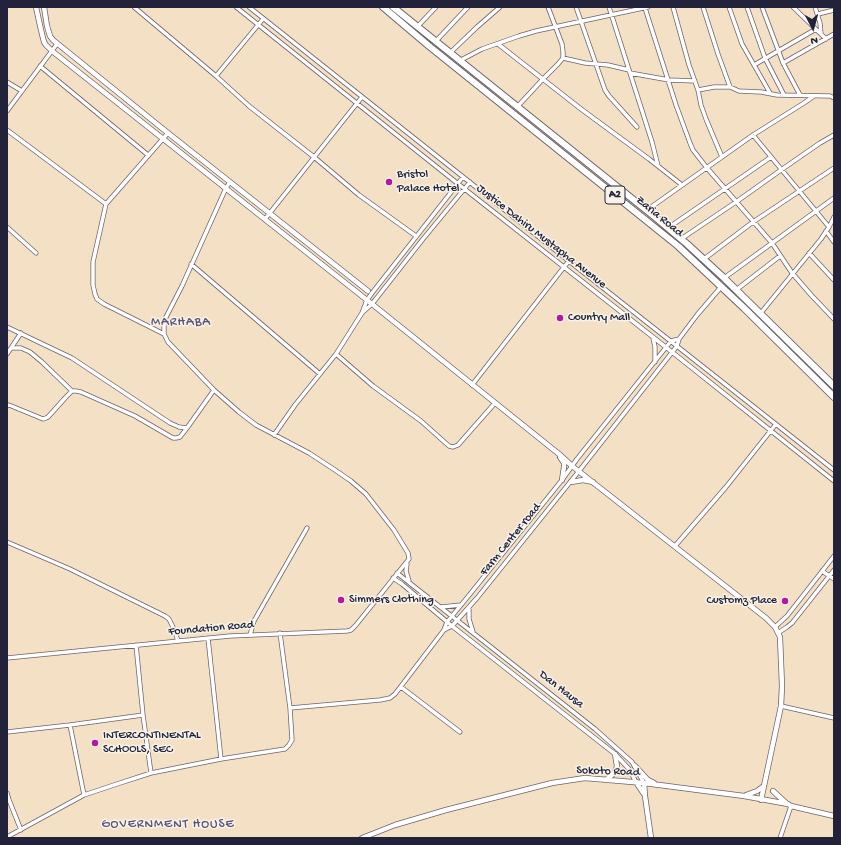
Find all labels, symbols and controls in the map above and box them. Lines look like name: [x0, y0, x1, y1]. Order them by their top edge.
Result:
north arrow: [793, 8, 833, 48]
text: N: [810, 34, 818, 46]
place label: Bristol Palace Hotel: [397, 168, 460, 196]
marker: Bristol Palace Hotel: [384, 177, 394, 187]
street label: Justice Dahiru Mustapha Avenue: [473, 182, 609, 292]
road number: A2: [605, 186, 625, 204]
street label: Zaria Road: [632, 193, 686, 241]
place label: Country Mall: [568, 311, 630, 325]
marker: Country Mall: [555, 313, 565, 323]
district label: MARHABA: [151, 315, 211, 331]
street label: Farm Center road: [477, 501, 545, 579]
place label: Simmers Clothing: [349, 593, 434, 607]
place label: Customz Place: [706, 594, 777, 608]
marker: Simmers Clothing: [336, 595, 346, 605]
marker: Customz Place: [780, 596, 790, 606]
street label: Foundation Road: [168, 618, 254, 640]
street label: Dan Hausa: [536, 668, 586, 712]
place label: INTERCONTINENTAL SCHOOLS, SEC: [103, 729, 200, 757]
marker: INTERCONTINENTAL SCHOOLS, SEC: [90, 738, 100, 748]
street label: Sokoto Road: [576, 764, 640, 780]
district label: GOVERNMENT HOUSE: [101, 817, 235, 833]

